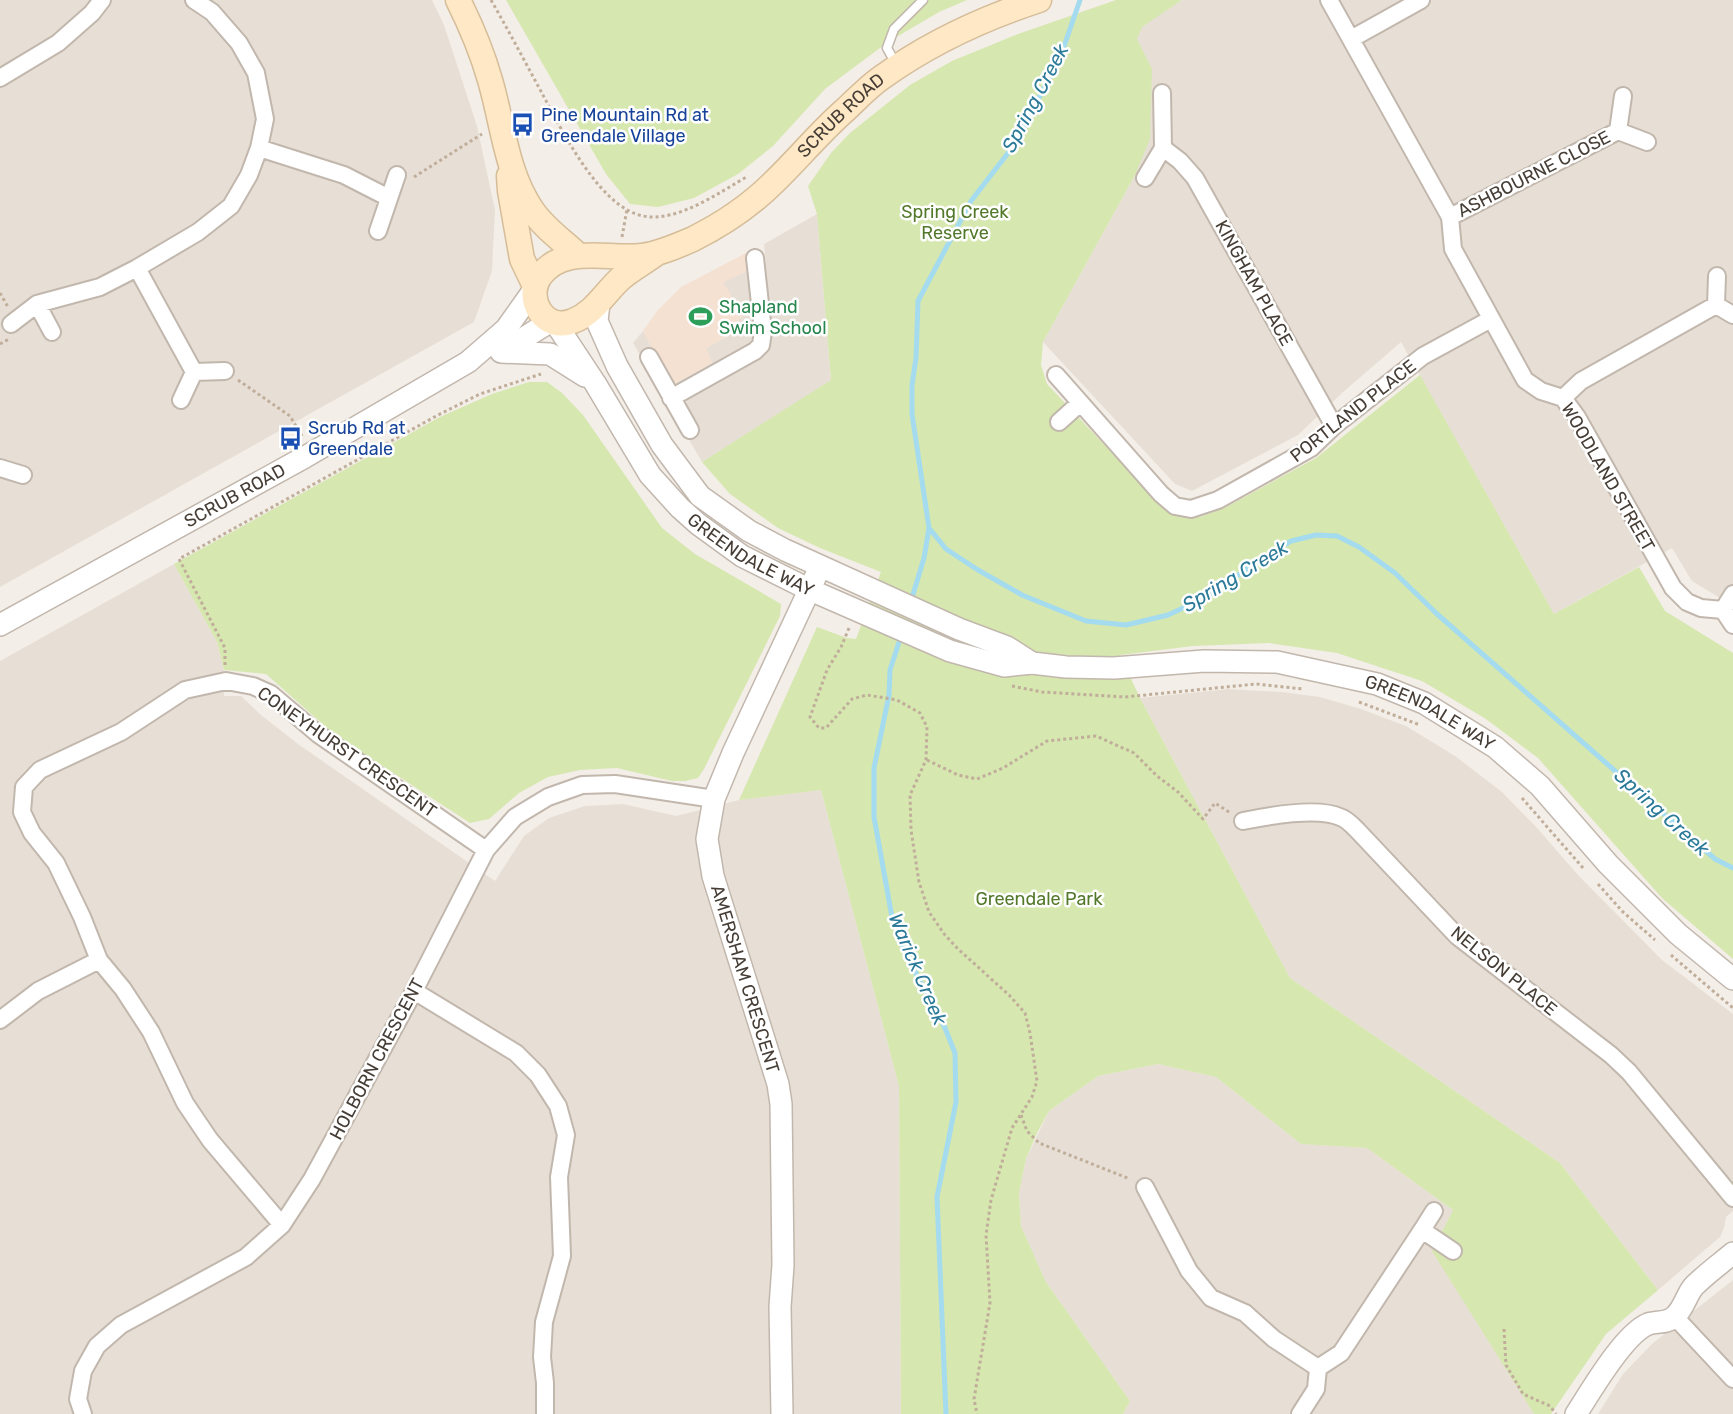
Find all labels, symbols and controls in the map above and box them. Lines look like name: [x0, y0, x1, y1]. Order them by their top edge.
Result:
water label: Spring Creek: [996, 39, 1074, 156]
street label: SCRUB ROAD: [793, 68, 889, 162]
place label: Pine Mountain Rd at Greendale Village: [541, 104, 709, 147]
bus stop icon: Pine Mountain Rd at Greendale Village: [510, 112, 536, 138]
street label: ASHBOURNE CLOSE: [1454, 126, 1614, 222]
park label: Spring Creek Reserve: [901, 201, 1009, 244]
street label: KINGHAM PLACE: [1210, 216, 1298, 350]
place label: Shapland Swim School: [719, 296, 827, 339]
sports icon: Shapland Swim School: [688, 304, 714, 330]
street label: PORTLAND PLACE: [1286, 355, 1420, 467]
street label: WOODLAND STREET: [1556, 399, 1660, 555]
place label: Scrub Rd at Greendale: [308, 417, 406, 460]
bus stop icon: Scrub Rd at Greendale: [277, 425, 303, 451]
street label: SCRUB ROAD: [180, 459, 289, 532]
street label: GREENDALE WAY: [683, 509, 818, 601]
water label: Spring Creek: [1178, 535, 1293, 617]
street label: GREENDALE WAY: [1363, 671, 1499, 755]
street label: CONEYHURST CRESCENT: [253, 682, 441, 822]
water label: Spring Creek: [1610, 763, 1715, 861]
street label: AMERSHAM CRESCENT: [706, 882, 784, 1076]
park label: Greendale Park: [976, 888, 1103, 910]
water label: Warick Creek: [884, 909, 953, 1029]
street label: NELSON PLACE: [1446, 921, 1562, 1021]
street label: HOLBORN CRESCENT: [325, 974, 429, 1144]

